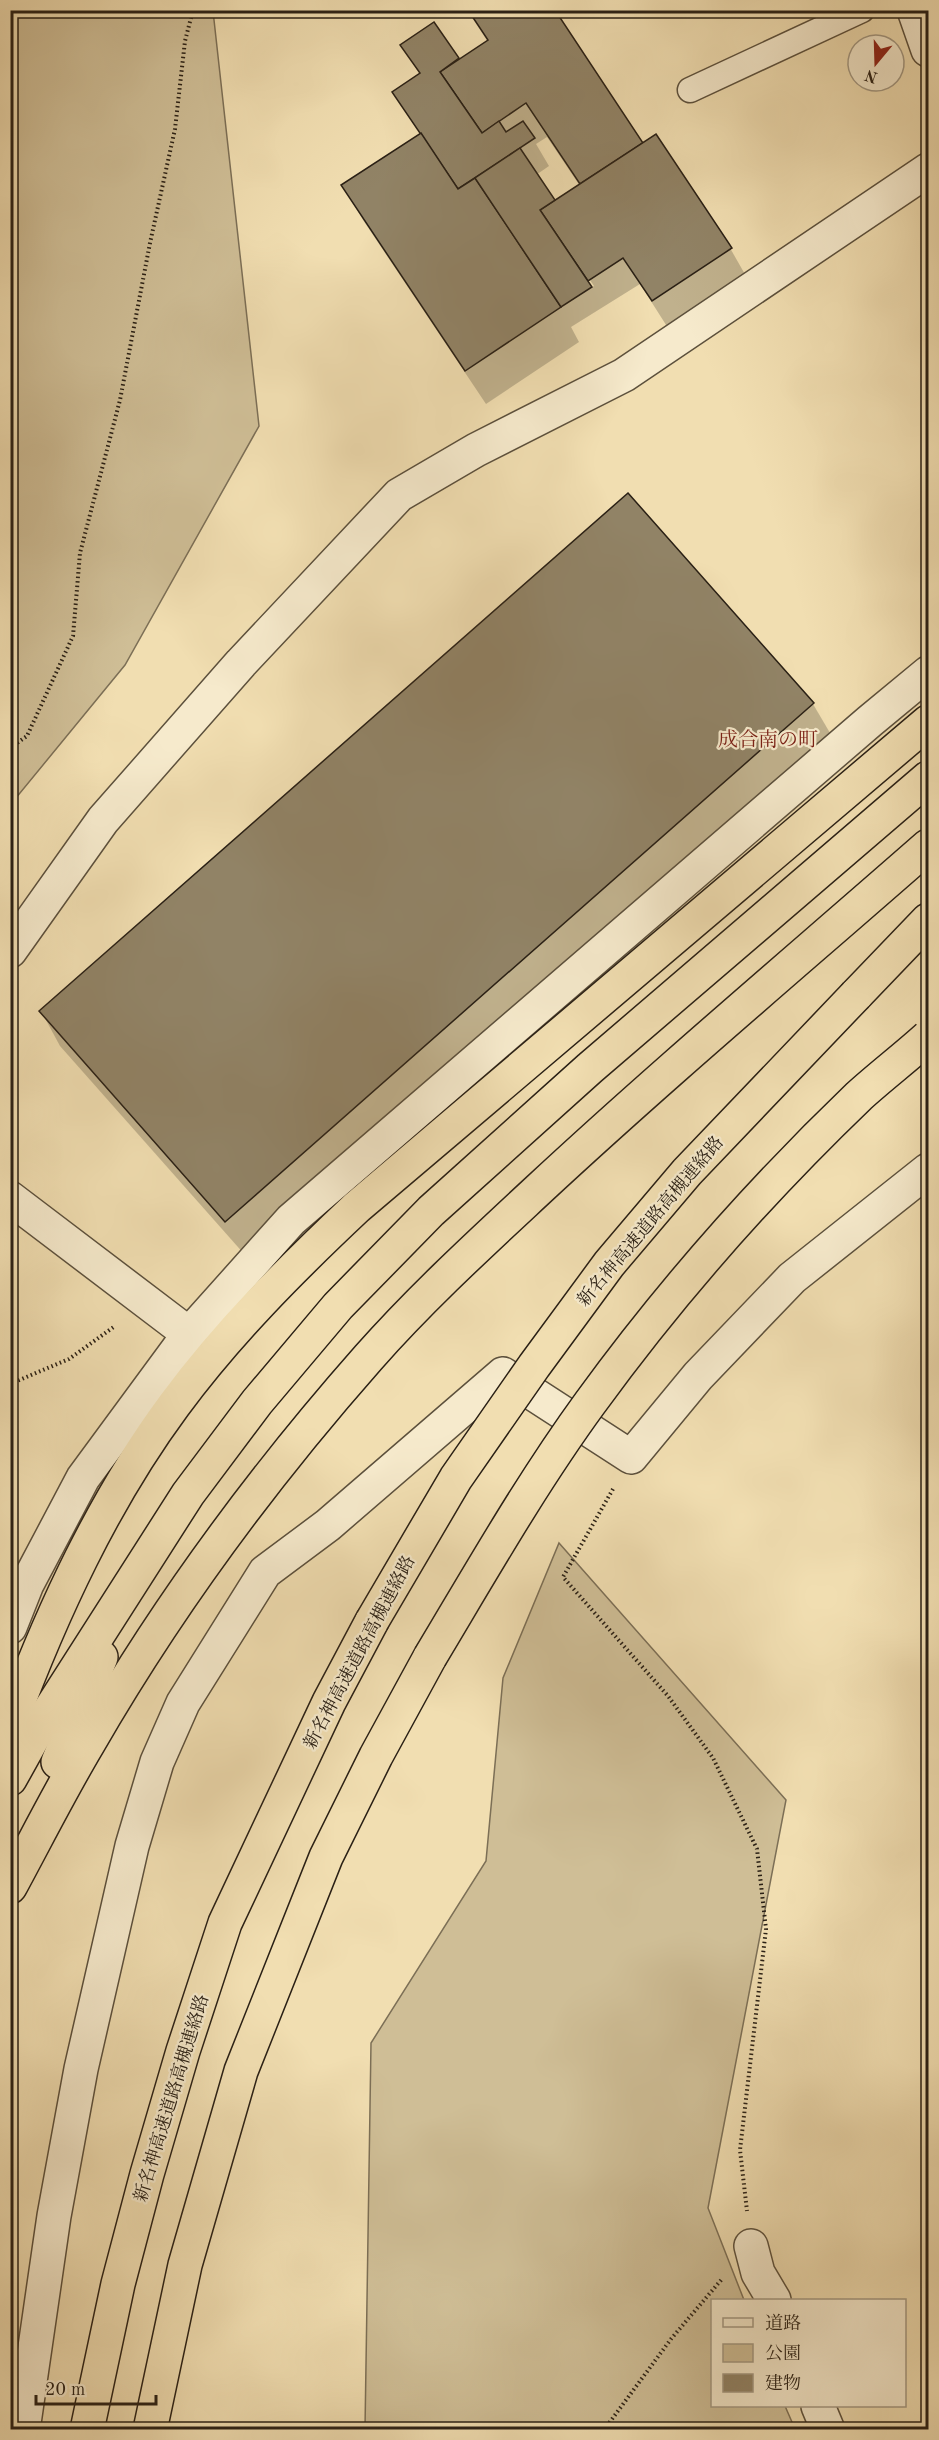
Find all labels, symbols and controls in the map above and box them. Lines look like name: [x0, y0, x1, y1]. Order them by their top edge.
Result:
north arrow: [846, 33, 906, 93]
text: N: [863, 65, 880, 85]
district label: 成合南の町: [718, 729, 818, 751]
street label: 新名神高速道路高槻連絡路: [573, 1132, 727, 1310]
street label: 新名神高速道路高槻連絡路: [299, 1552, 419, 1752]
street label: 新名神高速道路高槻連絡路: [130, 1992, 212, 2204]
legend: [711, 2299, 906, 2407]
text: 道路: [765, 2313, 801, 2333]
text: 公園: [765, 2344, 801, 2363]
scale bar: [36, 2368, 156, 2406]
text: 建物: [765, 2373, 801, 2393]
text: 20 m: [45, 2381, 85, 2399]

